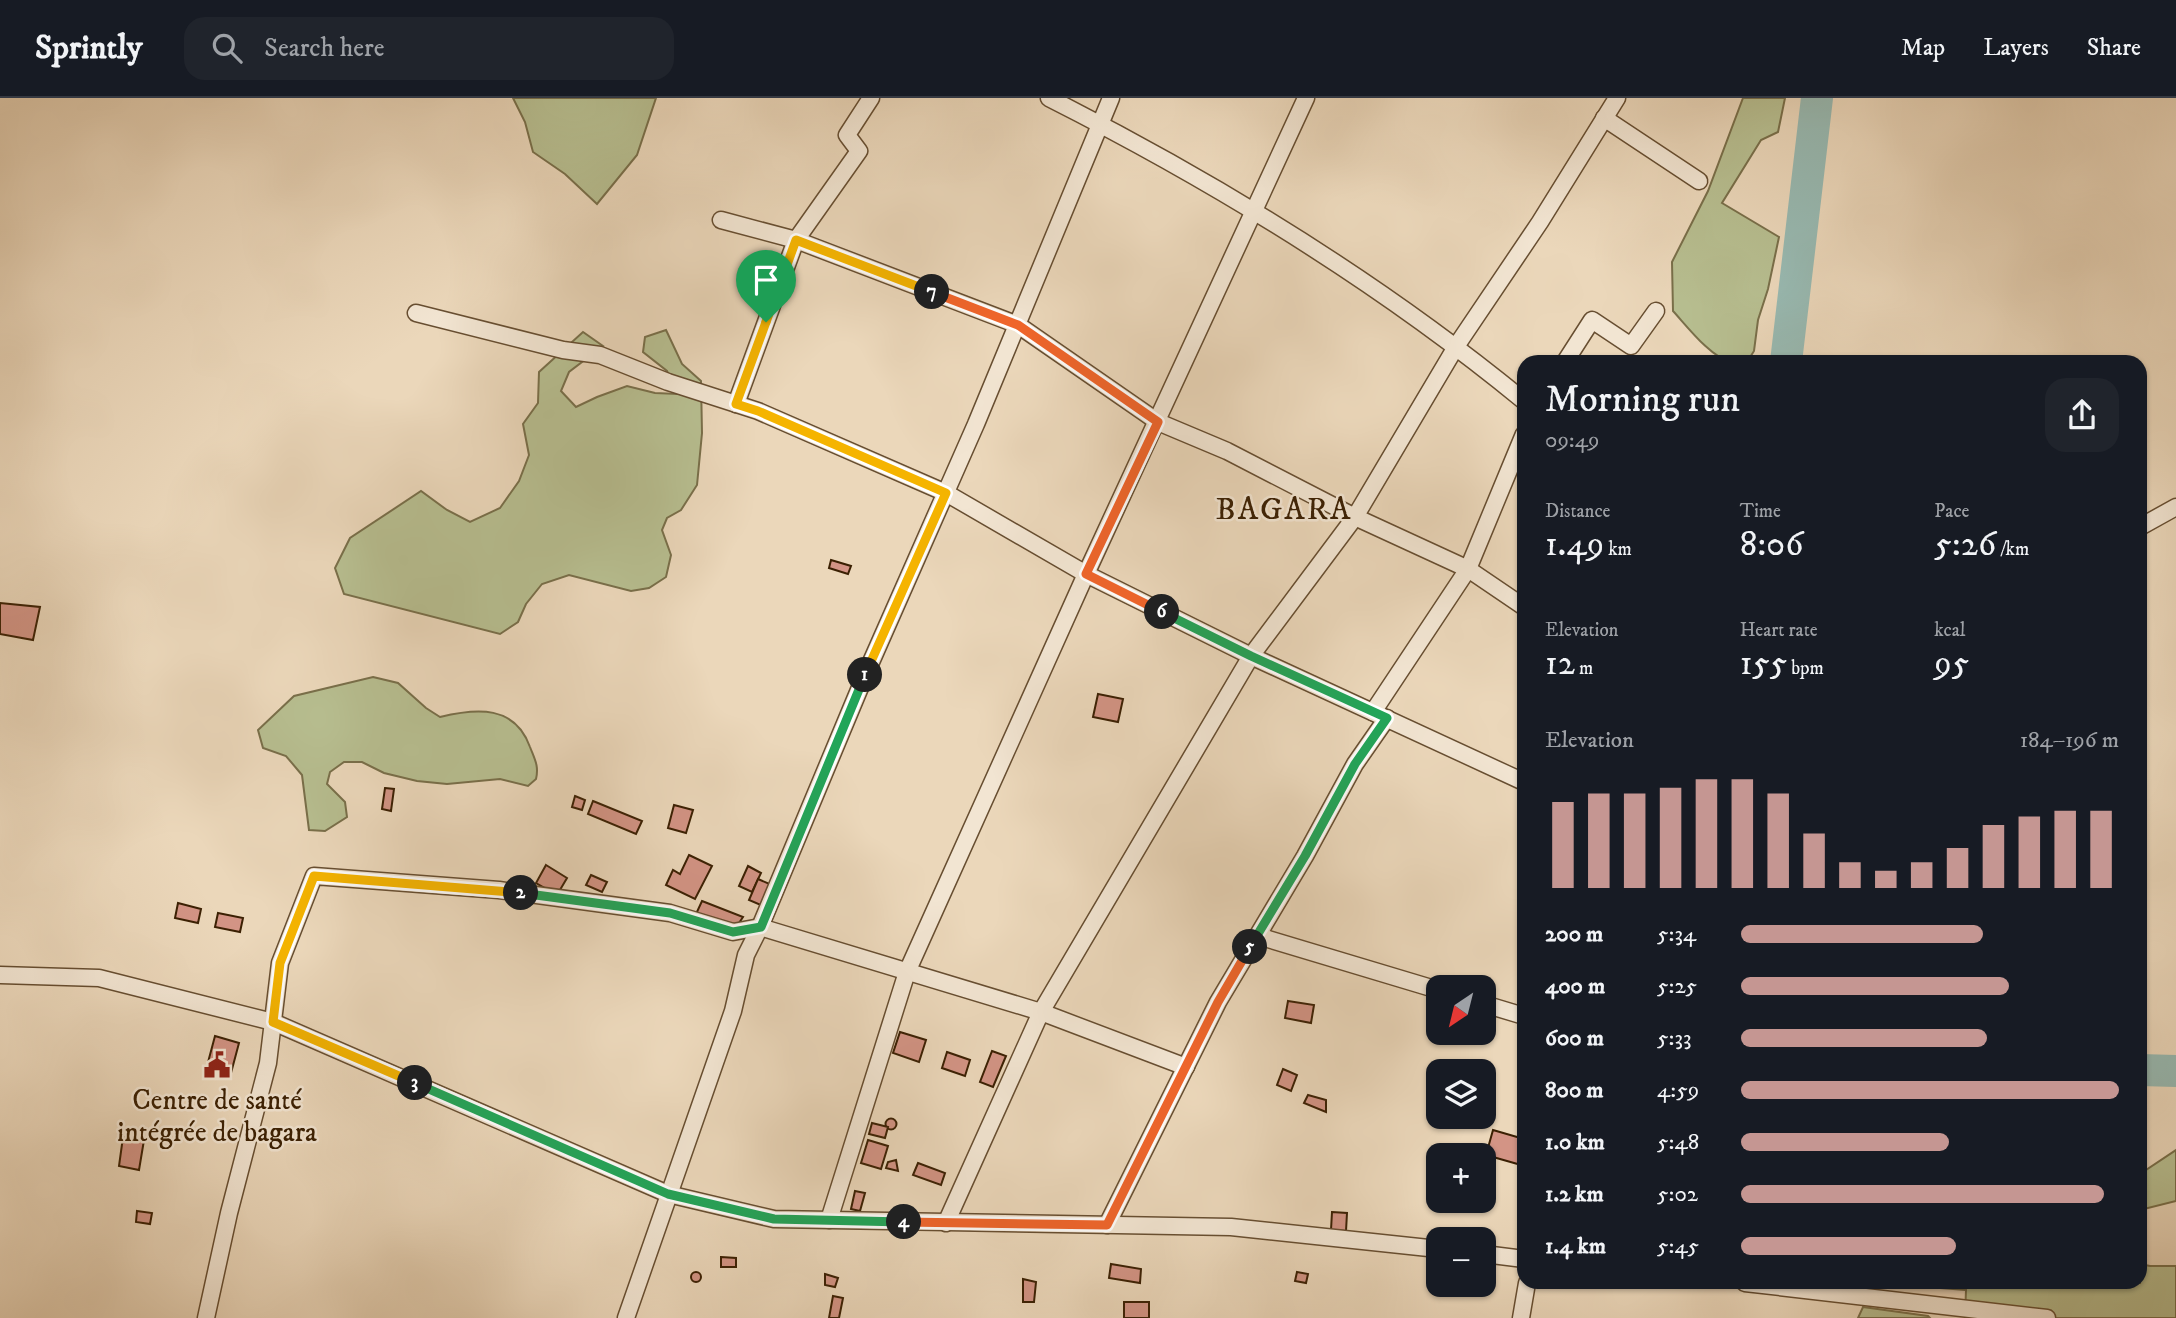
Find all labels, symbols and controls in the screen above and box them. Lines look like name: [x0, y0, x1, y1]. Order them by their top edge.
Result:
search box: [184, 17, 674, 80]
text: Sprintly: [35, 28, 142, 69]
icon: search: [208, 29, 246, 67]
text: Search here: [264, 32, 385, 65]
text: Map: [1901, 33, 1945, 63]
text: Layers: [1983, 33, 2049, 63]
text: Share: [2087, 33, 2141, 63]
pin: [736, 250, 796, 322]
icon: arrive: [747, 261, 785, 299]
pin: 7: [914, 274, 950, 310]
text: 7: [926, 280, 937, 303]
text: Morning run: [1545, 376, 1740, 424]
button: share: [2045, 378, 2119, 452]
text: 09:49: [1545, 426, 1600, 455]
district label: BAGARA: [1216, 490, 1352, 530]
text: Distance: [1545, 500, 1610, 523]
text: Time: [1740, 500, 1781, 523]
text: Pace: [1934, 500, 1969, 523]
text: 1.49: [1545, 523, 1604, 567]
text: 8:06: [1740, 523, 1803, 567]
text: 5:26: [1934, 523, 1996, 567]
text: km: [1604, 538, 1632, 561]
text: /km: [1996, 538, 2029, 561]
pin: 6: [1144, 594, 1180, 630]
text: 6: [1157, 600, 1166, 623]
text: Elevation: [1545, 619, 1619, 642]
text: Heart rate: [1740, 619, 1818, 642]
text: kcal: [1934, 619, 1966, 642]
text: 12: [1545, 642, 1575, 686]
text: 155: [1740, 642, 1787, 686]
text: 95: [1934, 642, 1969, 686]
text: m: [1575, 657, 1593, 680]
text: bpm: [1787, 657, 1824, 680]
pin: 1: [848, 658, 882, 692]
text: 1: [861, 663, 868, 686]
text: Elevation: [1545, 726, 1634, 755]
text: 184–196 m: [2020, 726, 2119, 755]
pin: 2: [504, 876, 538, 910]
text: 2: [516, 881, 525, 904]
text: 200 m: [1545, 920, 1603, 949]
text: 5:34: [1657, 920, 1696, 949]
pin: 5: [1232, 930, 1268, 964]
text: 5: [1245, 935, 1254, 958]
text: 400 m: [1545, 972, 1605, 1001]
text: 5:25: [1657, 972, 1697, 1001]
north arrow: [1426, 975, 1496, 1045]
map controls: [1426, 975, 1496, 1297]
text: 600 m: [1545, 1024, 1604, 1053]
text: 5:33: [1657, 1024, 1692, 1053]
public building icon: Centre de santé intégrée de bagara: [202, 1050, 232, 1080]
button: layers: [1426, 1059, 1496, 1129]
pin: 3: [398, 1066, 432, 1100]
text: 3: [411, 1071, 418, 1094]
text: 800 m: [1545, 1076, 1603, 1105]
text: 4:59: [1657, 1076, 1699, 1105]
place label: Centre de santé intégrée de bagara: [117, 1083, 317, 1150]
text: 1.0 km: [1545, 1128, 1605, 1157]
text: 5:48: [1657, 1128, 1699, 1157]
button: +: [1426, 1143, 1496, 1213]
text: 1.2 km: [1545, 1180, 1604, 1209]
text: 5:02: [1657, 1180, 1698, 1209]
pin: 4: [886, 1204, 922, 1240]
text: 4: [898, 1210, 909, 1233]
button: −: [1426, 1227, 1496, 1297]
text: 1.4 km: [1545, 1232, 1606, 1261]
text: 5:45: [1657, 1232, 1699, 1261]

